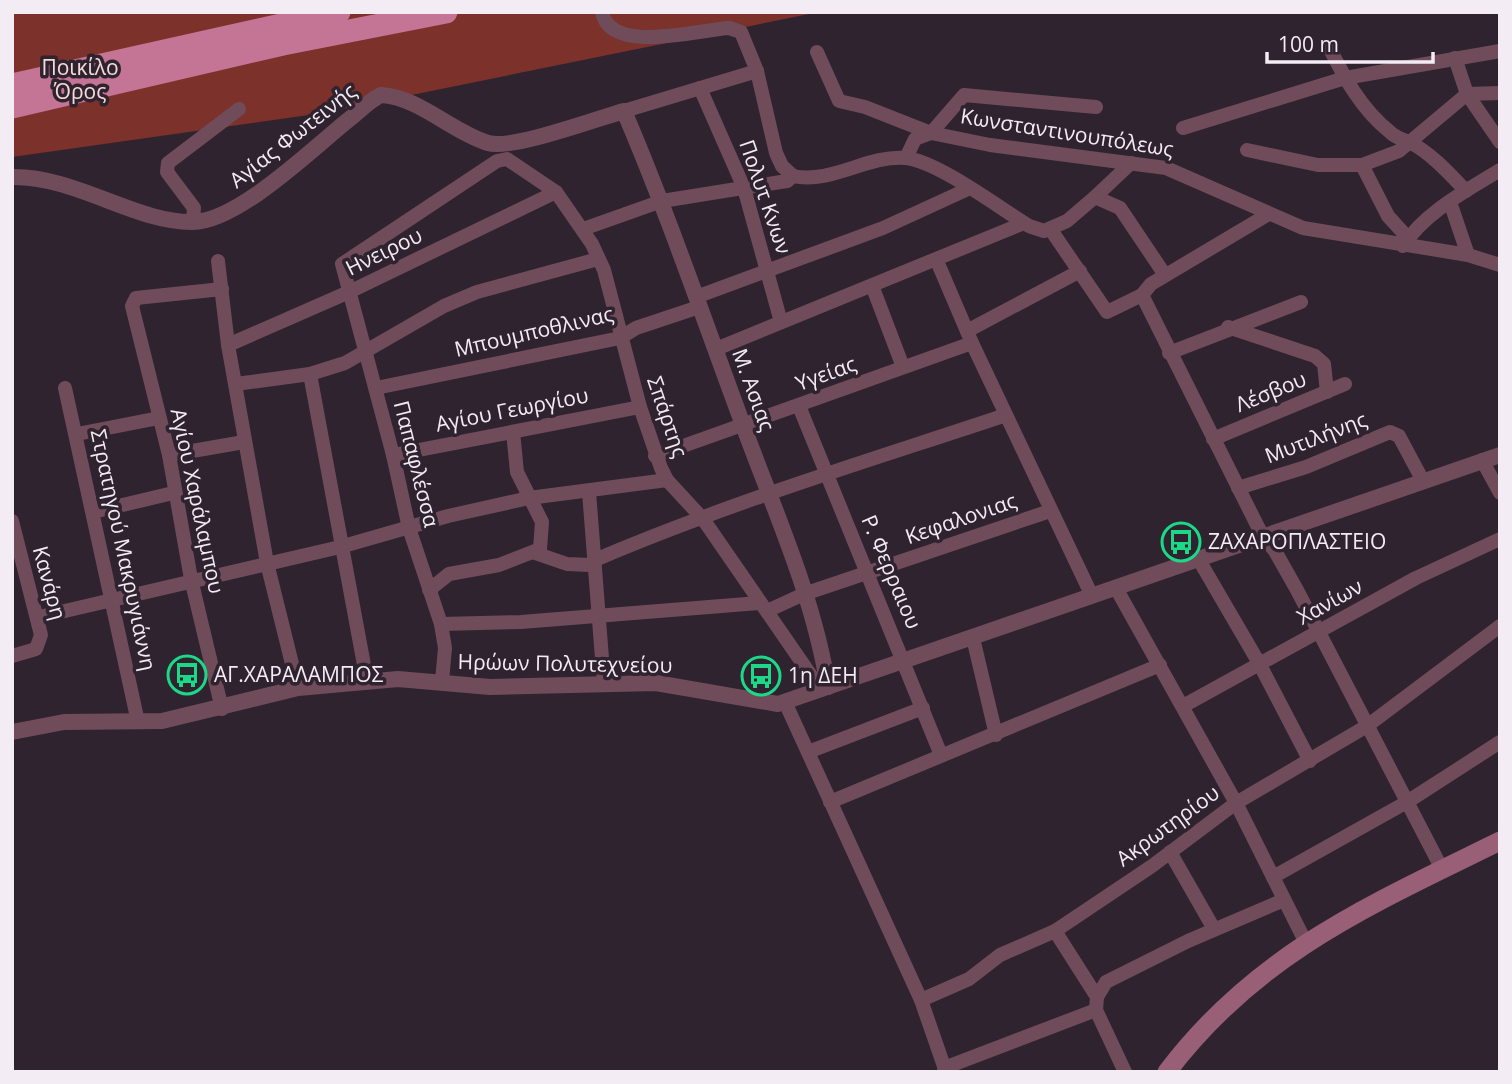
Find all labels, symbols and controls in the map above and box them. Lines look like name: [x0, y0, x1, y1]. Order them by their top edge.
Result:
scale bar: [1267, 21, 1433, 65]
text: 100 m: [1278, 30, 1339, 58]
park label: Ποικίλο Όρος: [41, 53, 119, 105]
street label: Αγίας Φωτεινής: [223, 77, 362, 194]
street label: Κωνσταντινουπόλεως: [959, 101, 1176, 163]
street label: Πολυτ Κνων: [733, 136, 799, 258]
street label: Ηνειρου: [341, 221, 427, 282]
street label: Μπουμποθλινας: [452, 299, 616, 363]
street label: Μ. Ασιας: [726, 344, 782, 435]
street label: Υγείας: [791, 349, 860, 397]
street label: Λέσβου: [1231, 364, 1310, 418]
street label: Σπάρτης: [641, 372, 695, 461]
street label: Αγίου Γεωργίου: [433, 380, 591, 438]
street label: Παπαφλέσσα: [388, 398, 446, 530]
street label: Μυτιλήνης: [1261, 405, 1371, 469]
street label: Αγίου Χαράλαμπου: [165, 406, 231, 596]
street label: Στρατηγού Μακρυγιάννη: [85, 426, 163, 673]
street label: Κεφαλονιας: [901, 486, 1020, 550]
street label: Ρ. Φερραιου: [855, 510, 928, 633]
bus stop icon: ΖΑΧΑΡΟΠΛΑΣΤΕΙΟ: [1160, 521, 1202, 563]
place label: ΖΑΧΑΡΟΠΛΑΣΤΕΙΟ: [1208, 527, 1386, 555]
street label: Κανάρη: [27, 543, 73, 623]
street label: Χανίων: [1292, 572, 1367, 631]
street label: Ηρώων Πολυτεχνείου: [457, 647, 673, 679]
bus stop icon: ΑΓ.ΧΑΡΑΛΑΜΠΟΣ: [166, 654, 208, 696]
bus stop icon: 1η ΔΕΗ: [740, 655, 782, 697]
place label: ΑΓ.ΧΑΡΑΛΑΜΠΟΣ: [214, 660, 383, 688]
place label: 1η ΔΕΗ: [788, 661, 858, 689]
street label: Ακρωτηρίου: [1110, 778, 1225, 872]

